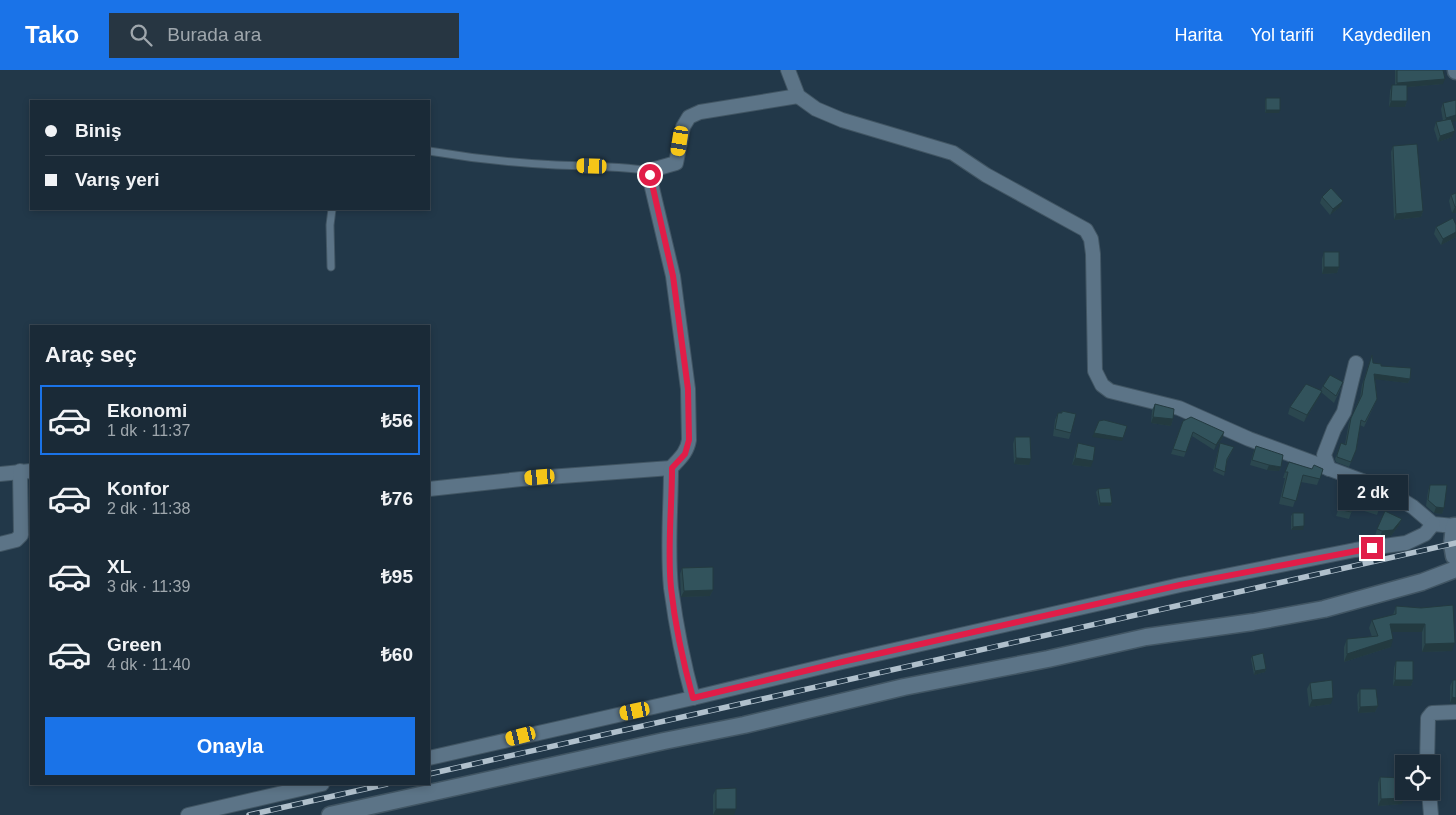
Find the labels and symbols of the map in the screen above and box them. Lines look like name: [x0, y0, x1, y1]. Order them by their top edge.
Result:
car: [670, 125, 689, 157]
car: [576, 158, 607, 174]
route start: [639, 164, 661, 186]
car: [524, 468, 555, 486]
callout: 2 dk: [1337, 476, 1407, 510]
route end: [1361, 537, 1383, 559]
car: [618, 701, 651, 721]
car: [504, 725, 537, 747]

